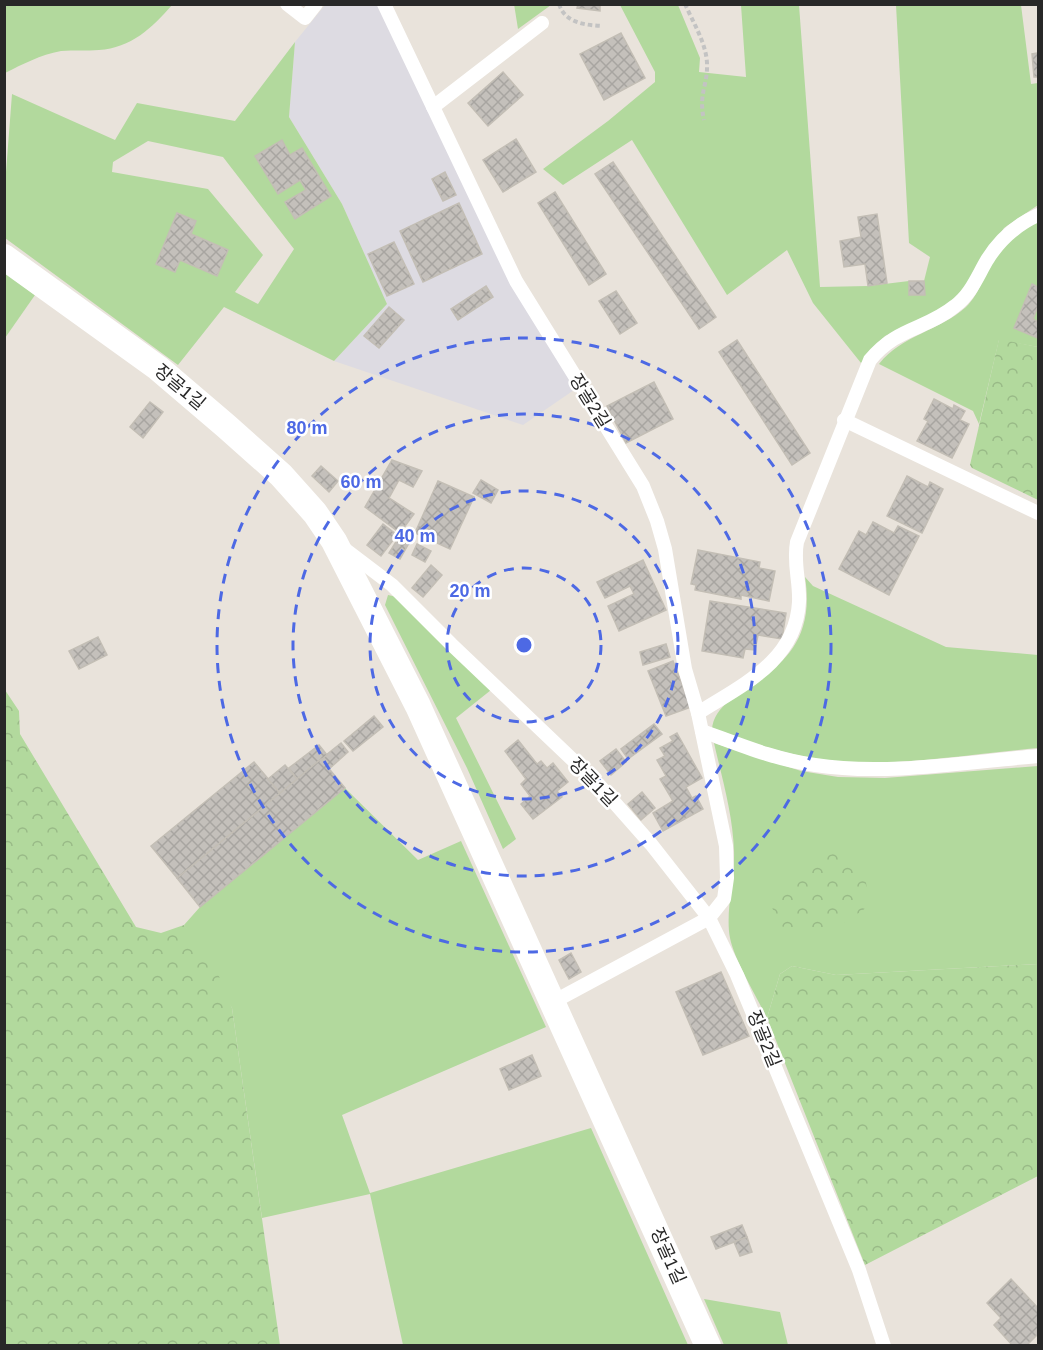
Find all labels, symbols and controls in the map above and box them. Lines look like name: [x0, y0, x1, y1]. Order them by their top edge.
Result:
street label: 장골1길: [151, 360, 209, 414]
street label: 장골2길: [566, 370, 614, 432]
text: 80 m: [286, 418, 328, 438]
text: 60 m: [340, 472, 382, 492]
text: 40 m: [394, 526, 436, 546]
text: 20 m: [449, 581, 491, 601]
centre of rings: [514, 635, 534, 655]
street label: 장골1길: [565, 754, 621, 810]
street label: 장골2길: [744, 1008, 784, 1070]
street label: 장골1길: [647, 1225, 689, 1287]

